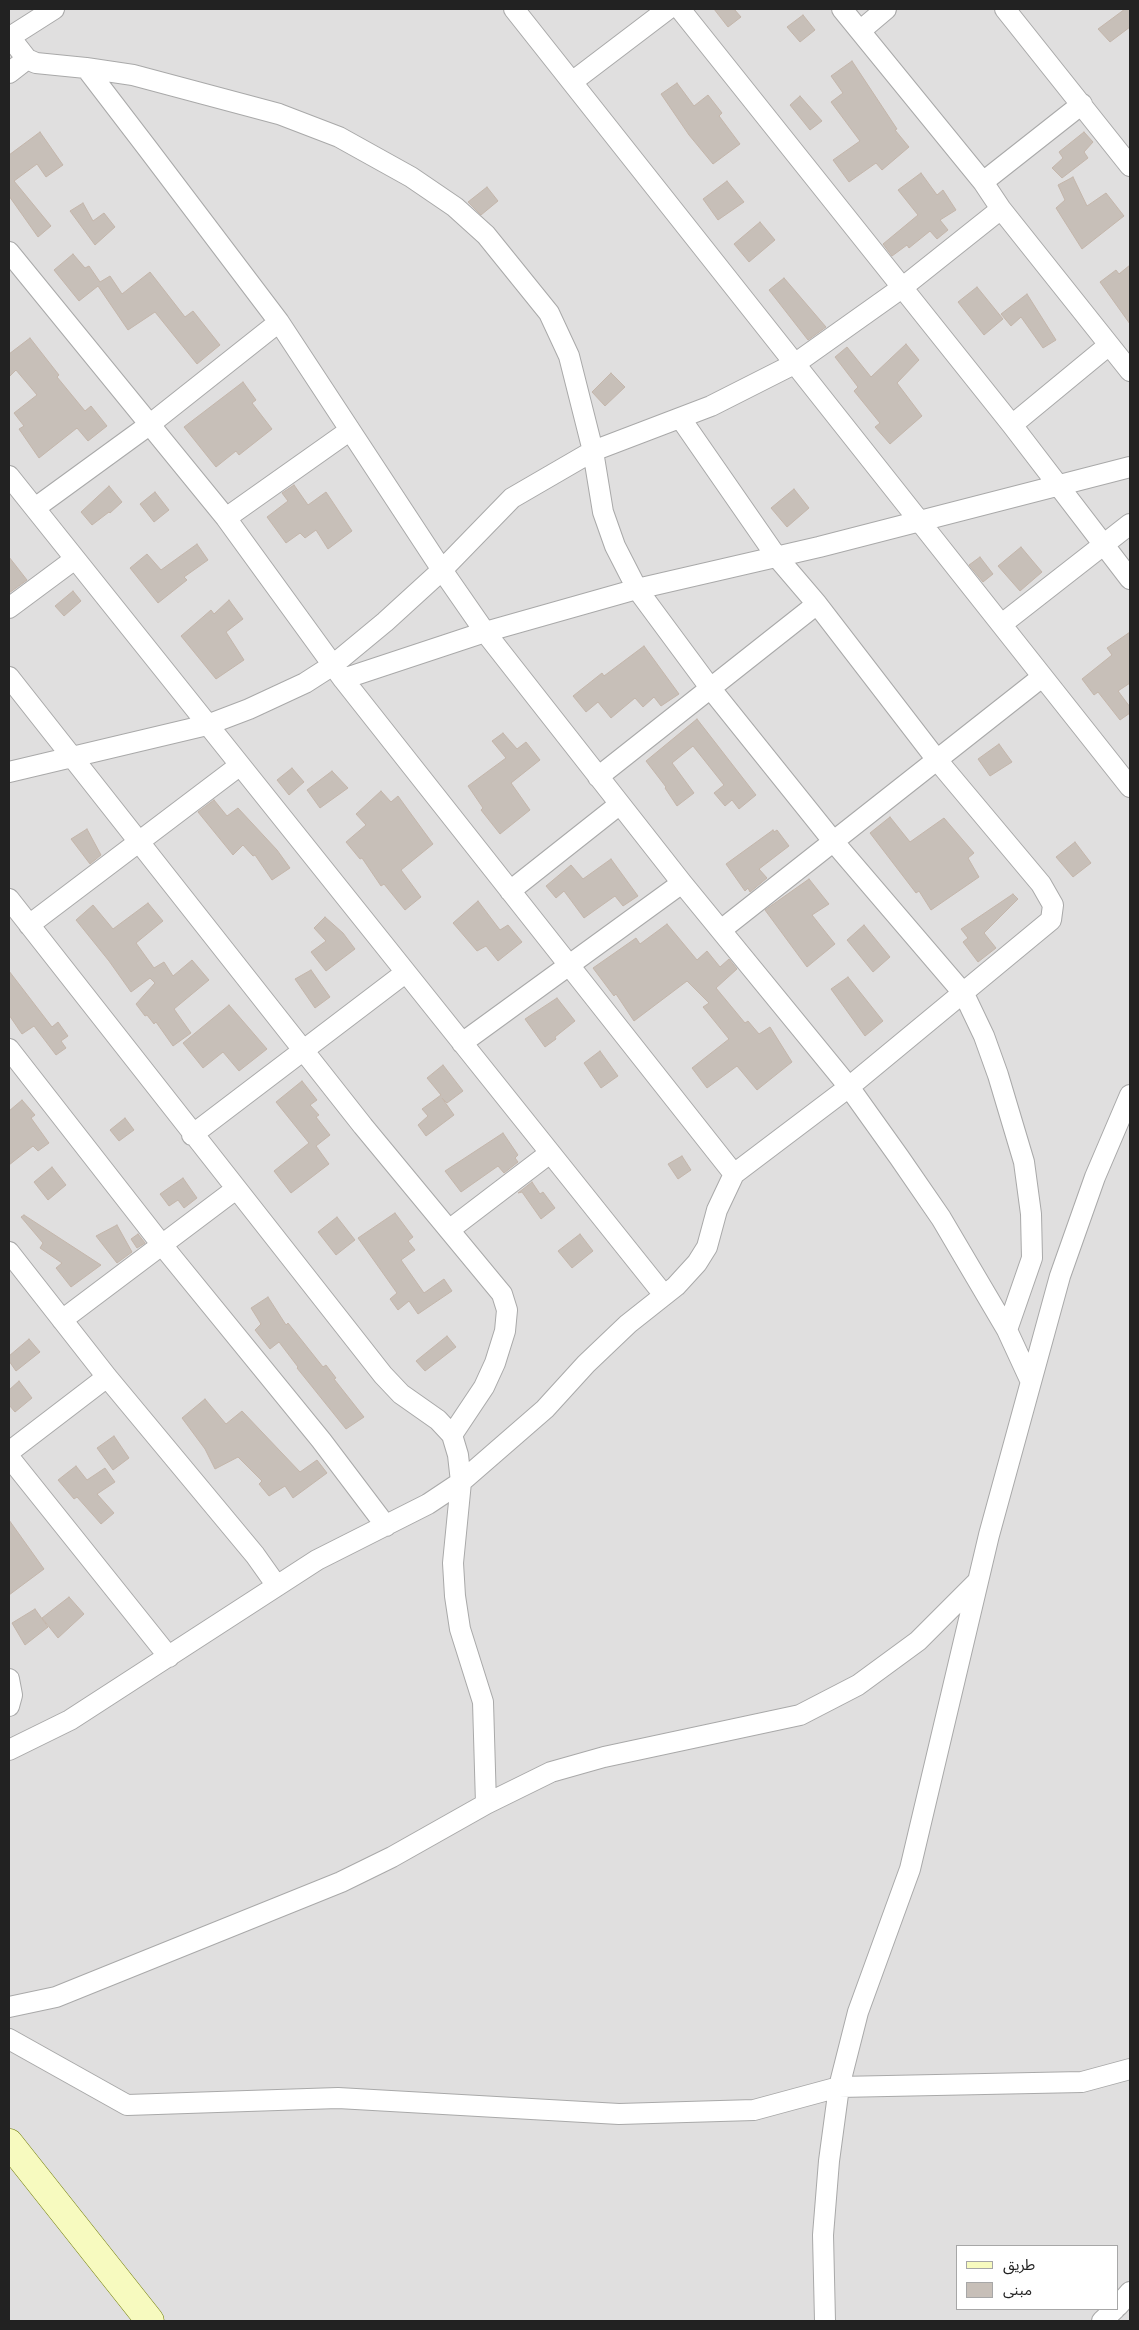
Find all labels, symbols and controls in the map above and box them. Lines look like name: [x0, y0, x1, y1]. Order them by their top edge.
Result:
legend: [956, 2245, 1119, 2310]
text: طريق: [1003, 2255, 1035, 2274]
text: مبنى: [1003, 2280, 1032, 2299]

